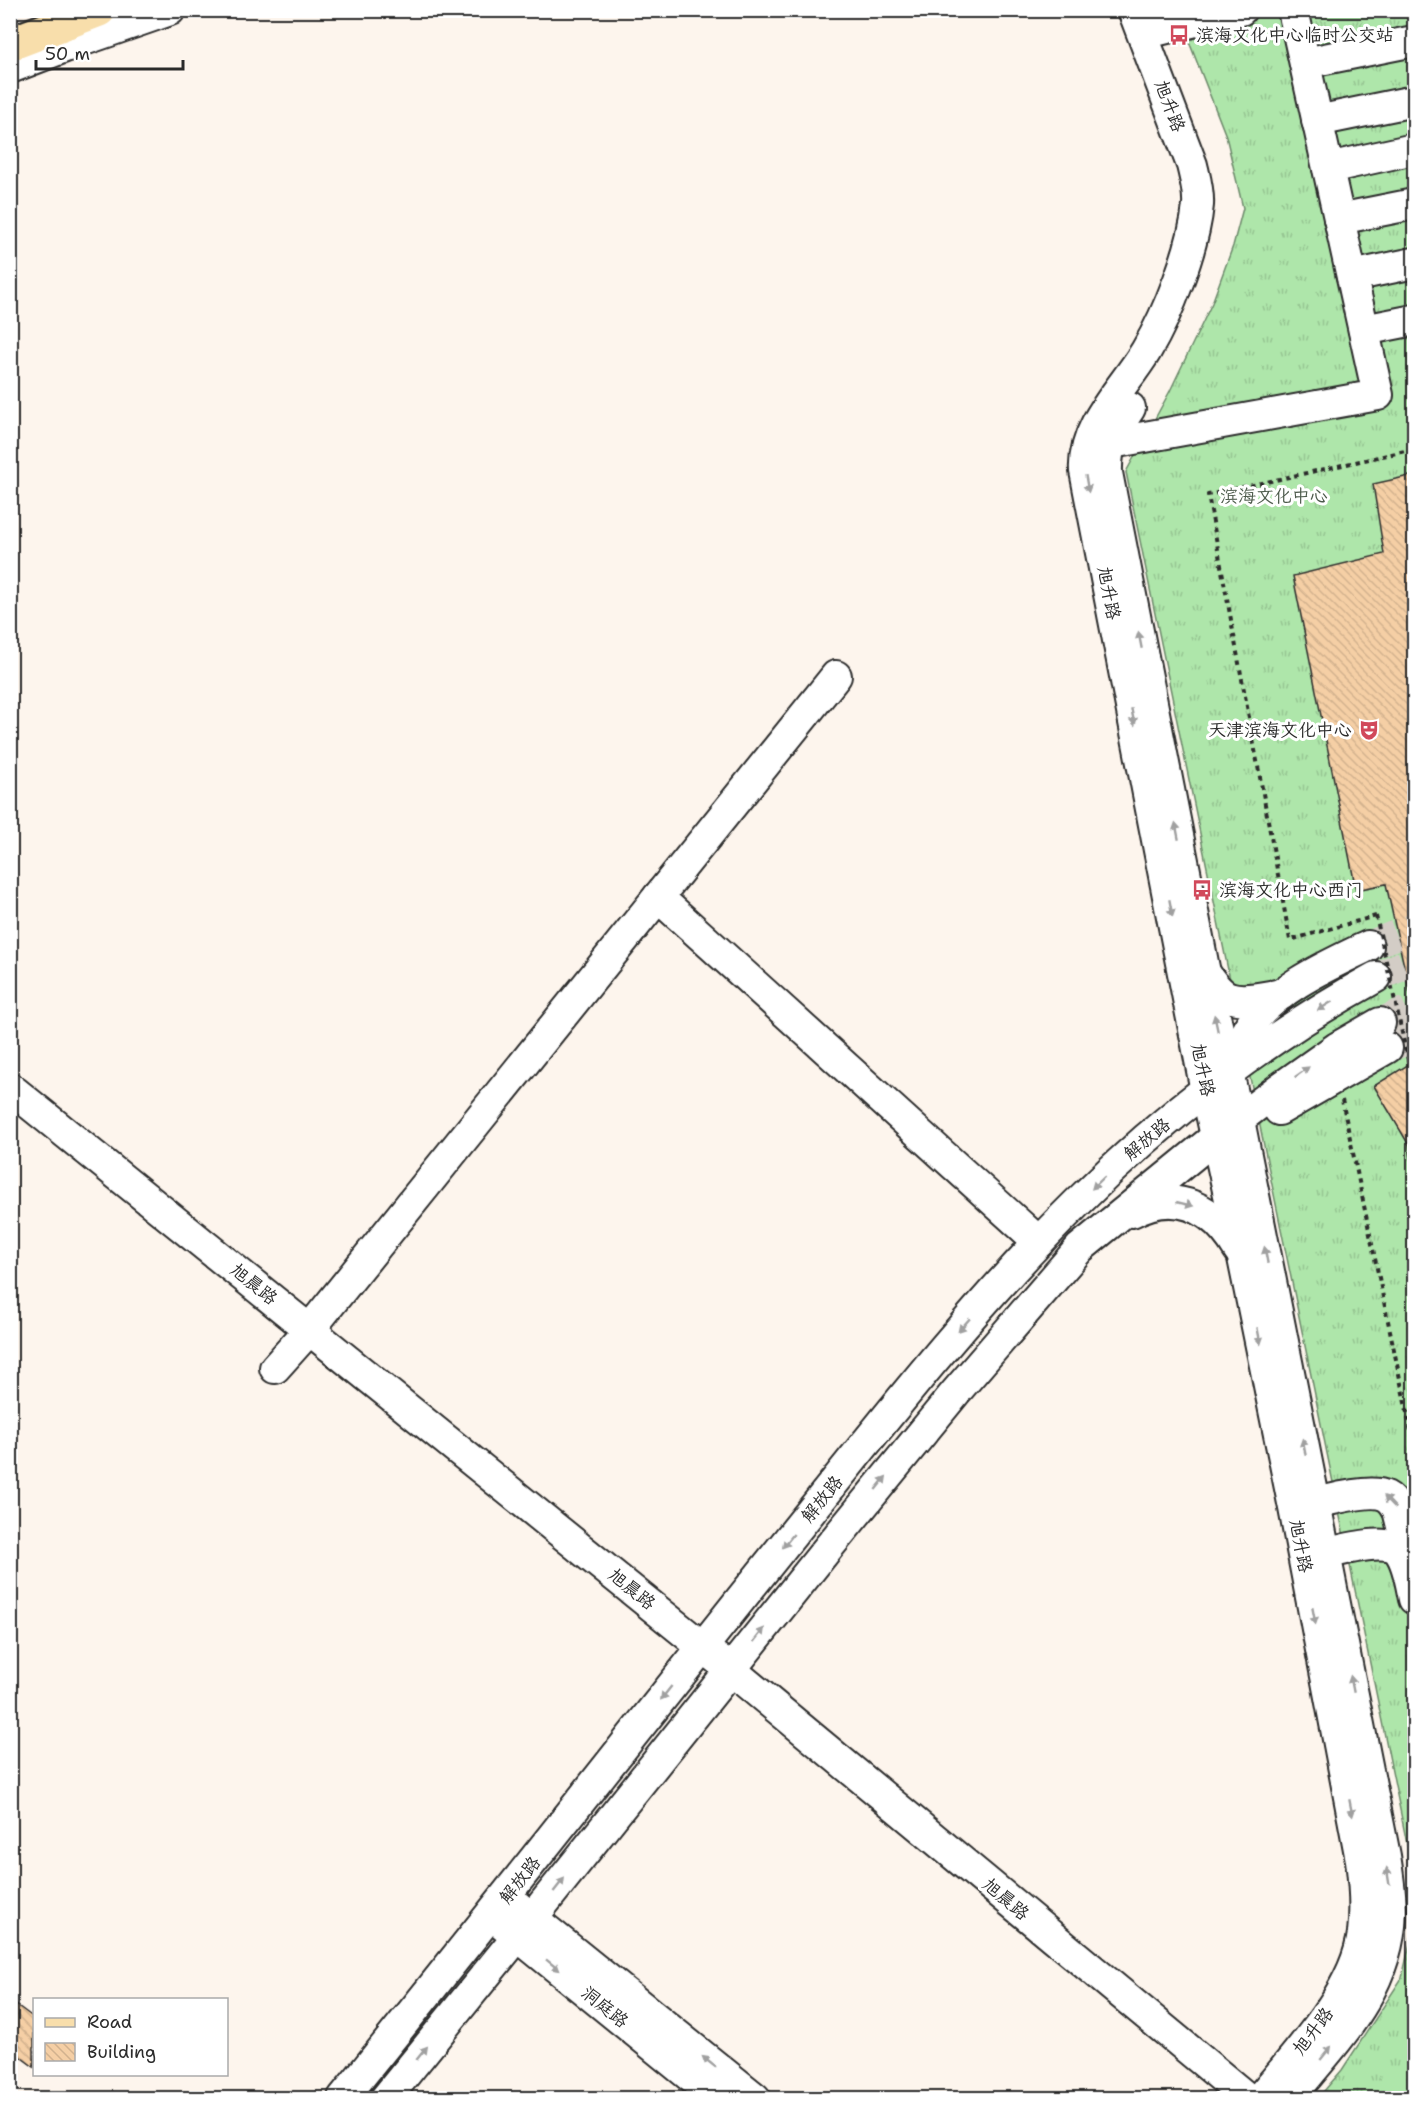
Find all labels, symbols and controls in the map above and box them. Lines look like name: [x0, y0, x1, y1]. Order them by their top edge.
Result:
bus stop icon: 滨海文化中心临时公交站: [1167, 23, 1191, 47]
place label: 滨海文化中心临时公交站: [1196, 23, 1394, 47]
scale bar: [36, 33, 183, 71]
text: 50 m: [45, 42, 90, 66]
street label: 旭升路: [1149, 76, 1191, 136]
one-way arrow: [1083, 475, 1092, 494]
park label: 滨海文化中心: [1220, 484, 1328, 508]
street label: 旭升路: [1092, 564, 1126, 622]
one-way arrow: [1135, 630, 1144, 649]
one-way arrow: [1129, 707, 1138, 726]
place label: 天津滨海文化中心: [1208, 718, 1352, 742]
theatre icon: 天津滨海文化中心: [1357, 718, 1381, 742]
one-way arrow: [1172, 822, 1181, 841]
bus stop icon: 滨海文化中心西门: [1190, 878, 1214, 902]
place label: 滨海文化中心西门: [1219, 878, 1363, 902]
one-way arrow: [1166, 899, 1176, 917]
one-way arrow: [1317, 1000, 1333, 1011]
one-way arrow: [1211, 1013, 1220, 1032]
street label: 旭升路: [1186, 1041, 1220, 1099]
one-way arrow: [1293, 1066, 1309, 1078]
street label: 解放路: [1119, 1112, 1175, 1166]
one-way arrow: [1091, 1175, 1105, 1189]
one-way arrow: [1176, 1200, 1195, 1209]
one-way arrow: [1261, 1246, 1270, 1265]
street label: 旭晨路: [225, 1258, 283, 1310]
one-way arrow: [958, 1317, 971, 1332]
one-way arrow: [1255, 1327, 1264, 1346]
one-way arrow: [1299, 1437, 1308, 1456]
street label: 解放路: [796, 1470, 848, 1528]
one-way arrow: [875, 1475, 888, 1491]
one-way arrow: [1383, 1495, 1398, 1509]
street label: 旭升路: [1284, 1517, 1318, 1575]
one-way arrow: [781, 1533, 794, 1549]
street label: 旭晨路: [603, 1563, 661, 1615]
one-way arrow: [1310, 1607, 1319, 1626]
one-way arrow: [753, 1627, 766, 1643]
one-way arrow: [1347, 1675, 1356, 1694]
one-way arrow: [659, 1685, 672, 1701]
one-way arrow: [1347, 1798, 1356, 1817]
street label: 解放路: [494, 1851, 546, 1909]
one-way arrow: [1384, 1866, 1393, 1885]
street label: 旭晨路: [978, 1872, 1034, 1926]
one-way arrow: [552, 1878, 564, 1893]
one-way arrow: [546, 1958, 561, 1971]
street label: 洞庭路: [576, 1981, 634, 2033]
legend: [33, 1998, 228, 2076]
street label: 旭升路: [1287, 2002, 1339, 2060]
text: Road: [87, 2010, 132, 2034]
text: Building: [87, 2040, 156, 2064]
one-way arrow: [416, 2045, 429, 2061]
one-way arrow: [1319, 2046, 1332, 2061]
one-way arrow: [701, 2055, 717, 2068]

